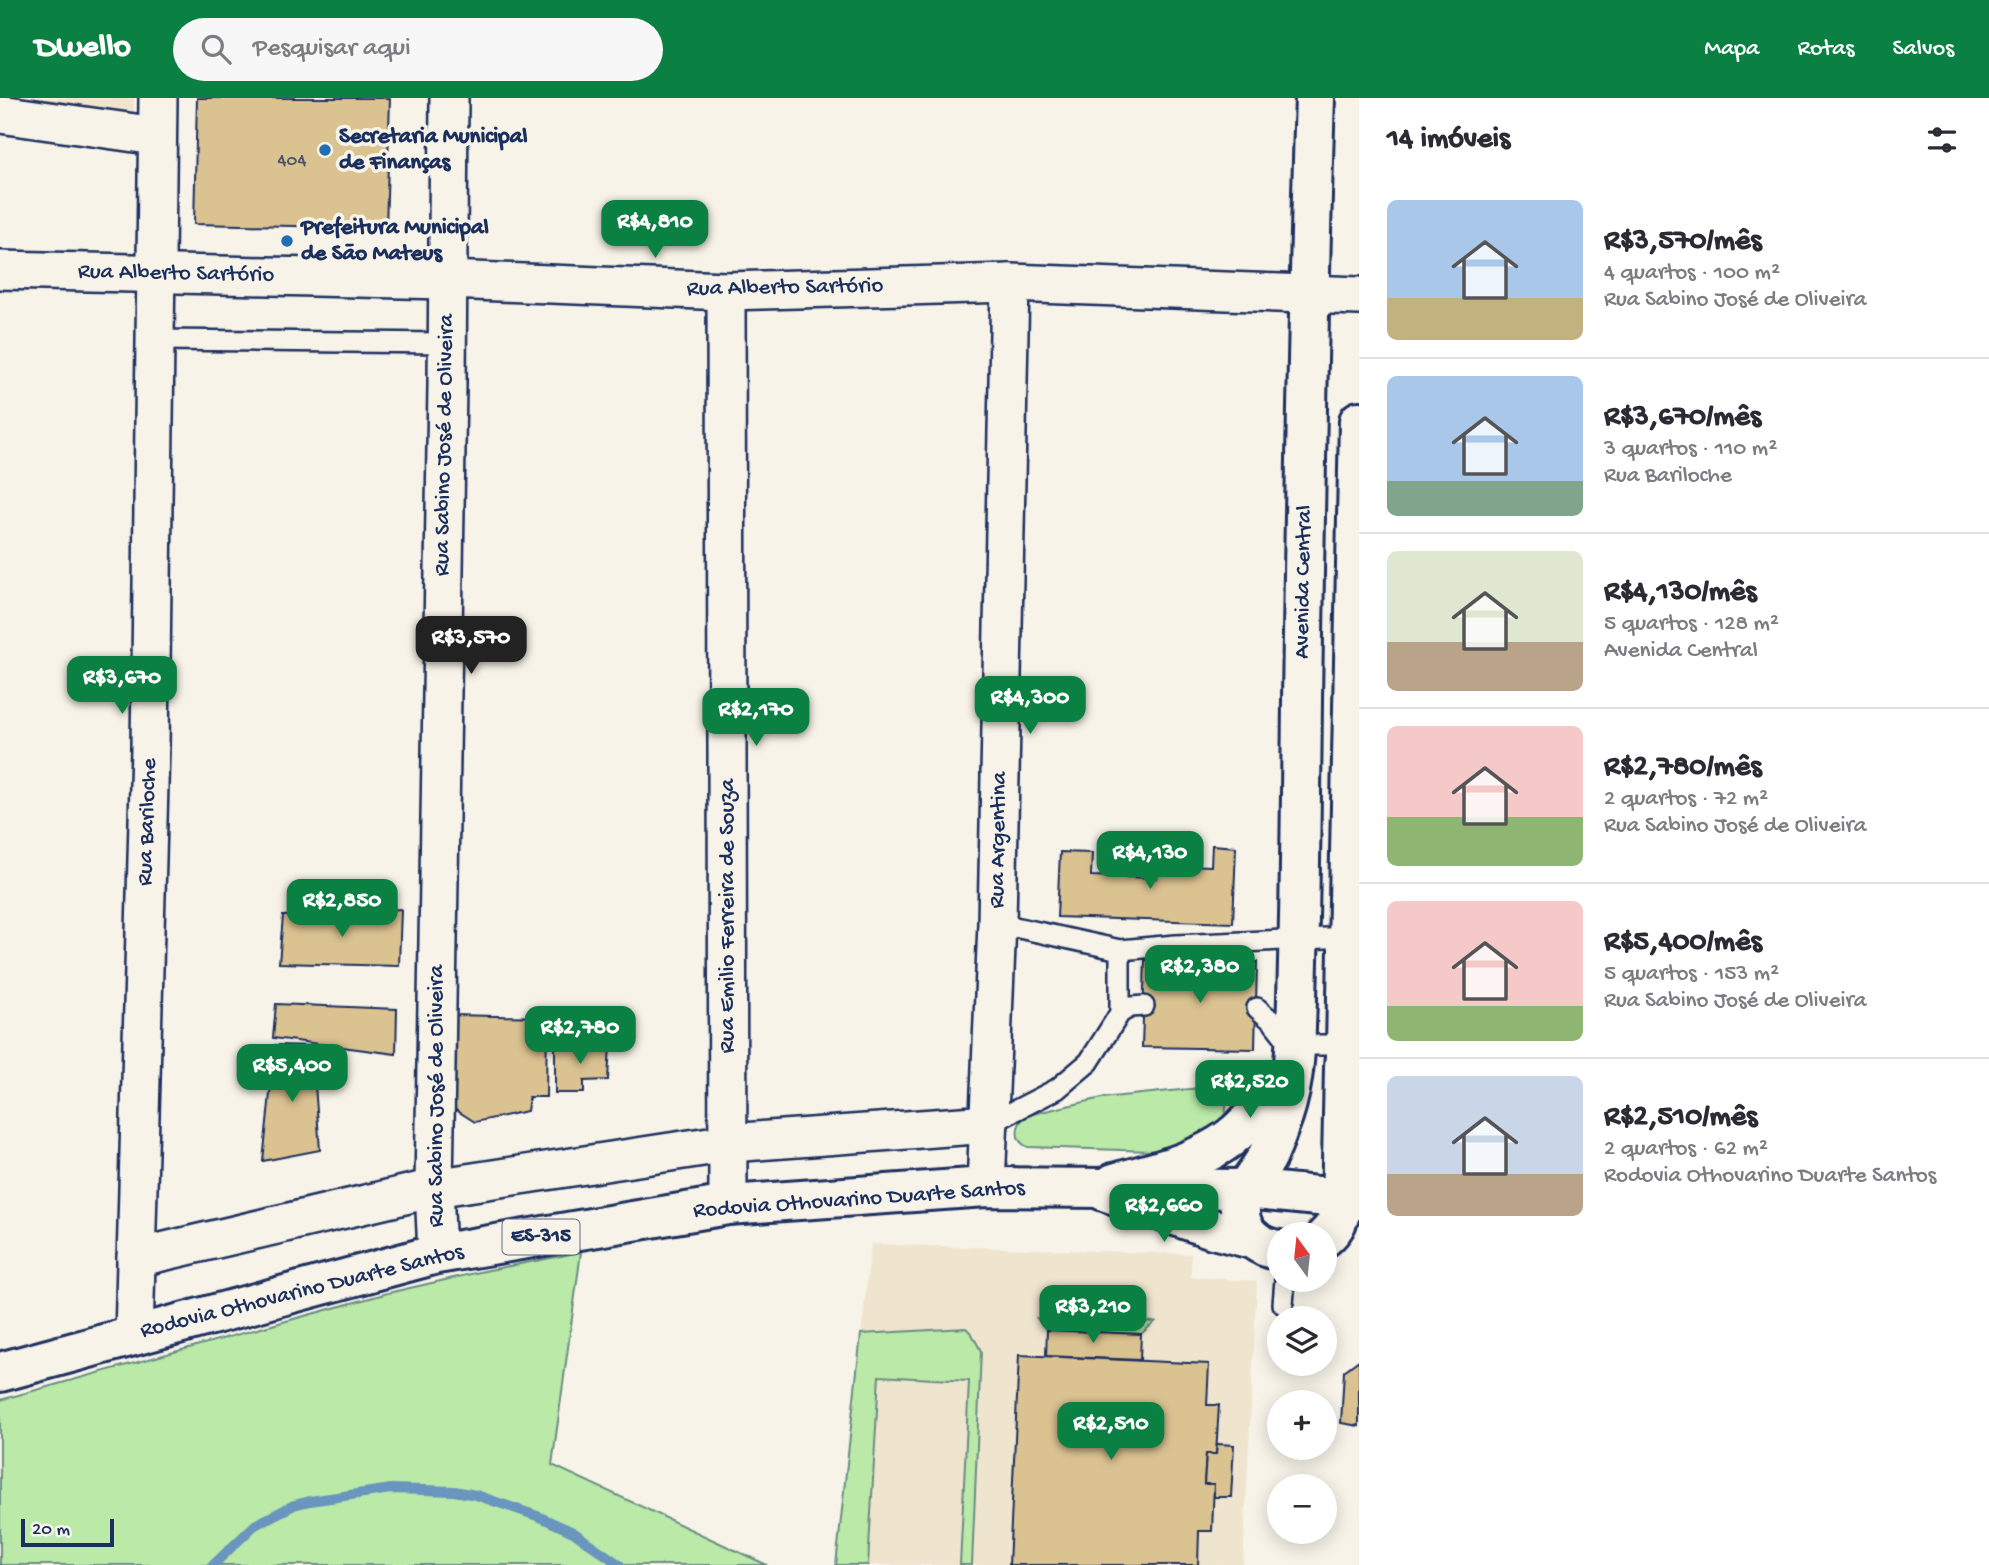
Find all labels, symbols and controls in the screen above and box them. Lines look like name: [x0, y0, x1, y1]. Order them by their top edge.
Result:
search box: [173, 18, 663, 81]
text: Dwello: [35, 30, 131, 68]
icon: search: [197, 30, 235, 68]
text: Pesquisar aqui: [253, 34, 411, 65]
text: Mapa: [1704, 35, 1759, 64]
text: Rotas: [1797, 35, 1854, 64]
text: Salvos: [1892, 35, 1954, 64]
icon: filters: [1923, 121, 1961, 159]
text: 14 imóveis: [1387, 123, 1510, 158]
place label: Secretaria Municipal de Finanças: [339, 124, 528, 177]
marker: Secretaria Municipal de Finanças: [317, 142, 333, 158]
house number: 404: [278, 150, 306, 173]
pin: R$4,810: [590, 200, 720, 260]
text: R$4,810: [617, 209, 693, 236]
place label: Prefeitura Municipal de São Mateus: [299, 215, 489, 268]
text: R$3,570/mês: [1604, 225, 1762, 260]
icon: home: [1443, 228, 1527, 312]
marker: Prefeitura Municipal de São Mateus: [279, 233, 295, 249]
street label: Rua Alberto Sartório: [77, 259, 275, 289]
text: 4 quartos · 100 m²: [1604, 260, 1780, 287]
street label: Rua Alberto Sartório: [686, 273, 884, 303]
text: Rua Sabino José de Oliveira: [1604, 287, 1866, 314]
street label: Rua Sabino José de Oliveira: [429, 312, 461, 576]
text: R$3,670/mês: [1604, 401, 1761, 436]
icon: home: [1443, 404, 1527, 488]
text: 3 quartos · 110 m²: [1604, 436, 1777, 463]
text: Rua Bariloche: [1604, 463, 1732, 490]
street label: Avenida Central: [1289, 505, 1319, 659]
text: R$4,130/mês: [1604, 576, 1757, 611]
icon: home: [1443, 579, 1527, 663]
text: 5 quartos · 128 m²: [1604, 611, 1779, 638]
pin: R$3,570: [406, 616, 536, 676]
text: R$3,570: [432, 625, 510, 652]
text: Avenida Central: [1604, 638, 1758, 665]
pin: R$3,670: [57, 656, 187, 716]
text: R$3,670: [83, 665, 161, 692]
pin: R$4,300: [965, 676, 1095, 736]
text: R$4,300: [991, 685, 1069, 712]
pin: R$2,170: [691, 688, 821, 748]
text: R$2,170: [718, 697, 794, 724]
text: R$2,780/mês: [1604, 751, 1761, 786]
icon: home: [1443, 754, 1527, 838]
street label: Rua Bariloche: [132, 757, 164, 886]
street label: Rua Argentina: [984, 770, 1014, 909]
street label: Rua Emilio Ferreira de Souza: [715, 778, 742, 1053]
text: 2 quartos · 72 m²: [1604, 786, 1768, 813]
text: Rua Sabino José de Oliveira: [1604, 813, 1866, 840]
pin: R$4,130: [1085, 832, 1215, 891]
text: R$4,130: [1113, 840, 1187, 867]
pin: R$2,850: [277, 880, 407, 939]
text: R$2,850: [303, 888, 381, 915]
text: R$5,400/mês: [1604, 926, 1762, 961]
icon: home: [1443, 929, 1527, 1013]
pin: R$2,380: [1135, 946, 1265, 1005]
text: R$2,380: [1161, 954, 1239, 981]
text: 5 quartos · 153 m²: [1604, 961, 1779, 988]
street label: Rua Sabino José de Oliveira: [424, 964, 451, 1227]
text: Rua Sabino José de Oliveira: [1604, 988, 1866, 1015]
pin: R$2,780: [515, 1006, 645, 1066]
text: R$2,780: [541, 1015, 619, 1042]
pin: R$5,400: [227, 1044, 357, 1104]
text: R$5,400: [253, 1053, 331, 1080]
pin: R$2,520: [1185, 1060, 1315, 1120]
text: R$2,520: [1211, 1069, 1289, 1096]
text: R$2,510/mês: [1604, 1101, 1757, 1136]
icon: home: [1443, 1104, 1527, 1188]
text: 2 quartos · 62 m²: [1604, 1136, 1768, 1163]
text: Rodovia Othovarino Duarte Santos: [1604, 1163, 1936, 1190]
street label: Rodovia Othovarino Duarte Santos: [692, 1175, 1026, 1225]
pin: R$2,660: [1099, 1184, 1229, 1244]
text: R$2,660: [1125, 1193, 1203, 1220]
road number: ES-315: [503, 1220, 580, 1254]
north arrow: [1267, 1222, 1337, 1292]
map controls: [1267, 1222, 1337, 1544]
street label: Rodovia Othovarino Duarte Santos: [138, 1239, 467, 1345]
pin: R$3,210: [1028, 1286, 1158, 1345]
text: R$3,210: [1055, 1294, 1131, 1321]
button: layers: [1267, 1306, 1337, 1376]
button: +: [1267, 1390, 1337, 1460]
pin: R$2,510: [1046, 1402, 1176, 1462]
text: R$2,510: [1073, 1411, 1149, 1438]
button: −: [1267, 1474, 1337, 1544]
scale bar: [21, 1516, 114, 1548]
text: 20 m: [32, 1519, 70, 1542]

